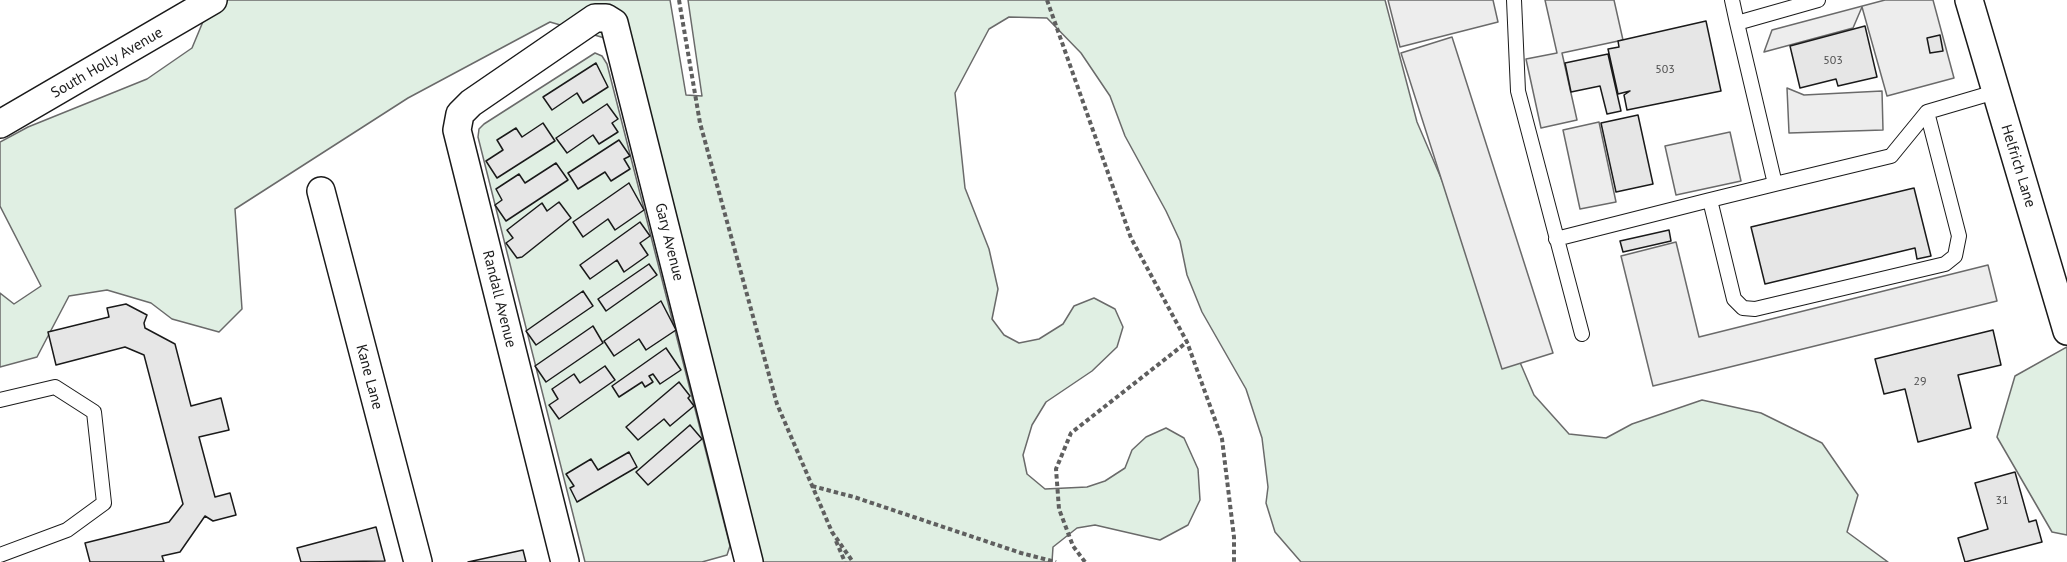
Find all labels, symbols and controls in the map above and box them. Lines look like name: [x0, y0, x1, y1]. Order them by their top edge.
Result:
street label: South Holly Avenue: [48, 24, 166, 102]
house number: 503: [1823, 54, 1843, 68]
house number: 503: [1655, 63, 1675, 77]
street label: Helfrich Lane: [1997, 122, 2039, 210]
street label: Gary Avenue: [651, 201, 687, 283]
street label: Randall Avenue: [478, 249, 520, 349]
street label: Kane Lane: [352, 342, 386, 412]
house number: 29: [1913, 375, 1927, 389]
house number: 31: [1995, 494, 2009, 508]

